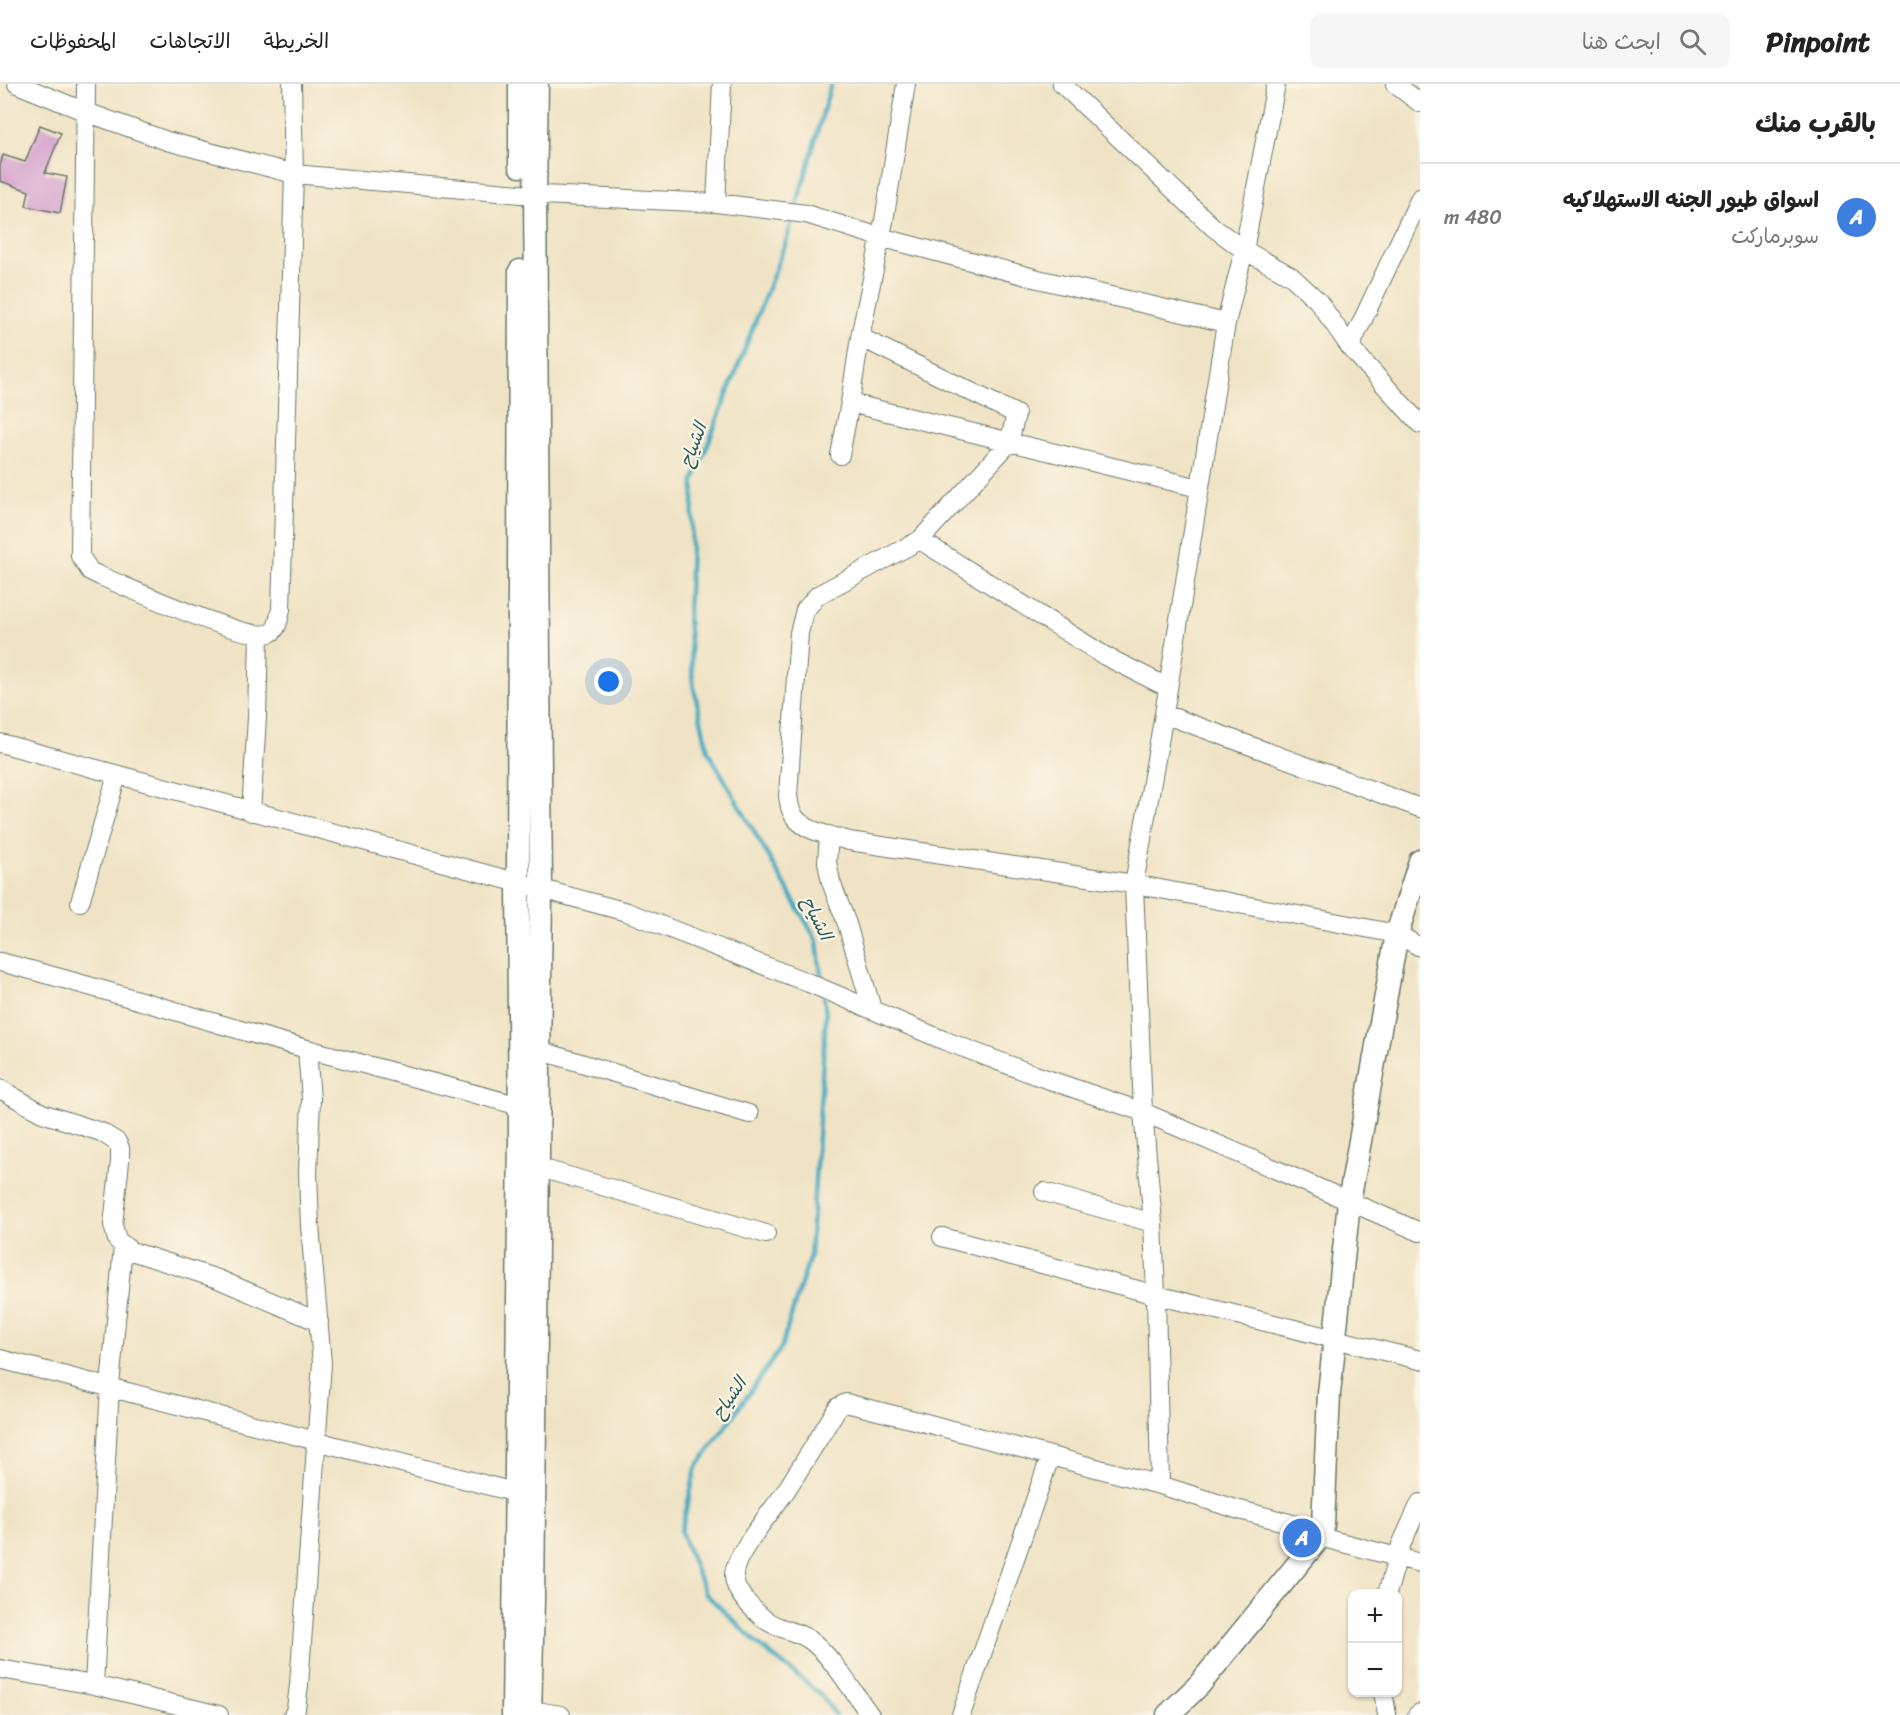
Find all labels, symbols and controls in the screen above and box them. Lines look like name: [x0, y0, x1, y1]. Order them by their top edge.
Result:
search box: [1310, 14, 1730, 68]
text: Pinpoint: [1766, 17, 1870, 66]
text: المحفوظات: [30, 22, 116, 60]
text: الاتجاهات: [149, 22, 231, 60]
text: الخريطة: [264, 22, 329, 60]
text: ابحث هنا: [1582, 22, 1661, 61]
icon: search: [1676, 25, 1709, 58]
text: بالقرب منك: [1755, 100, 1876, 146]
text: اسواق طيور الجنه الاستهلاكيه: [1563, 180, 1819, 219]
text: 480 m: [1444, 200, 1502, 235]
text: A: [1850, 200, 1863, 235]
text: سوبرماركت: [1731, 219, 1819, 254]
water label: الشياح: [670, 416, 717, 472]
your location: [594, 667, 623, 696]
water label: الشياح: [793, 890, 843, 948]
water label: الشياح: [703, 1368, 757, 1426]
pin: A: [1282, 1516, 1322, 1560]
map controls: [1348, 1589, 1402, 1697]
button: +: [1348, 1589, 1402, 1643]
button: −: [1348, 1643, 1402, 1697]

